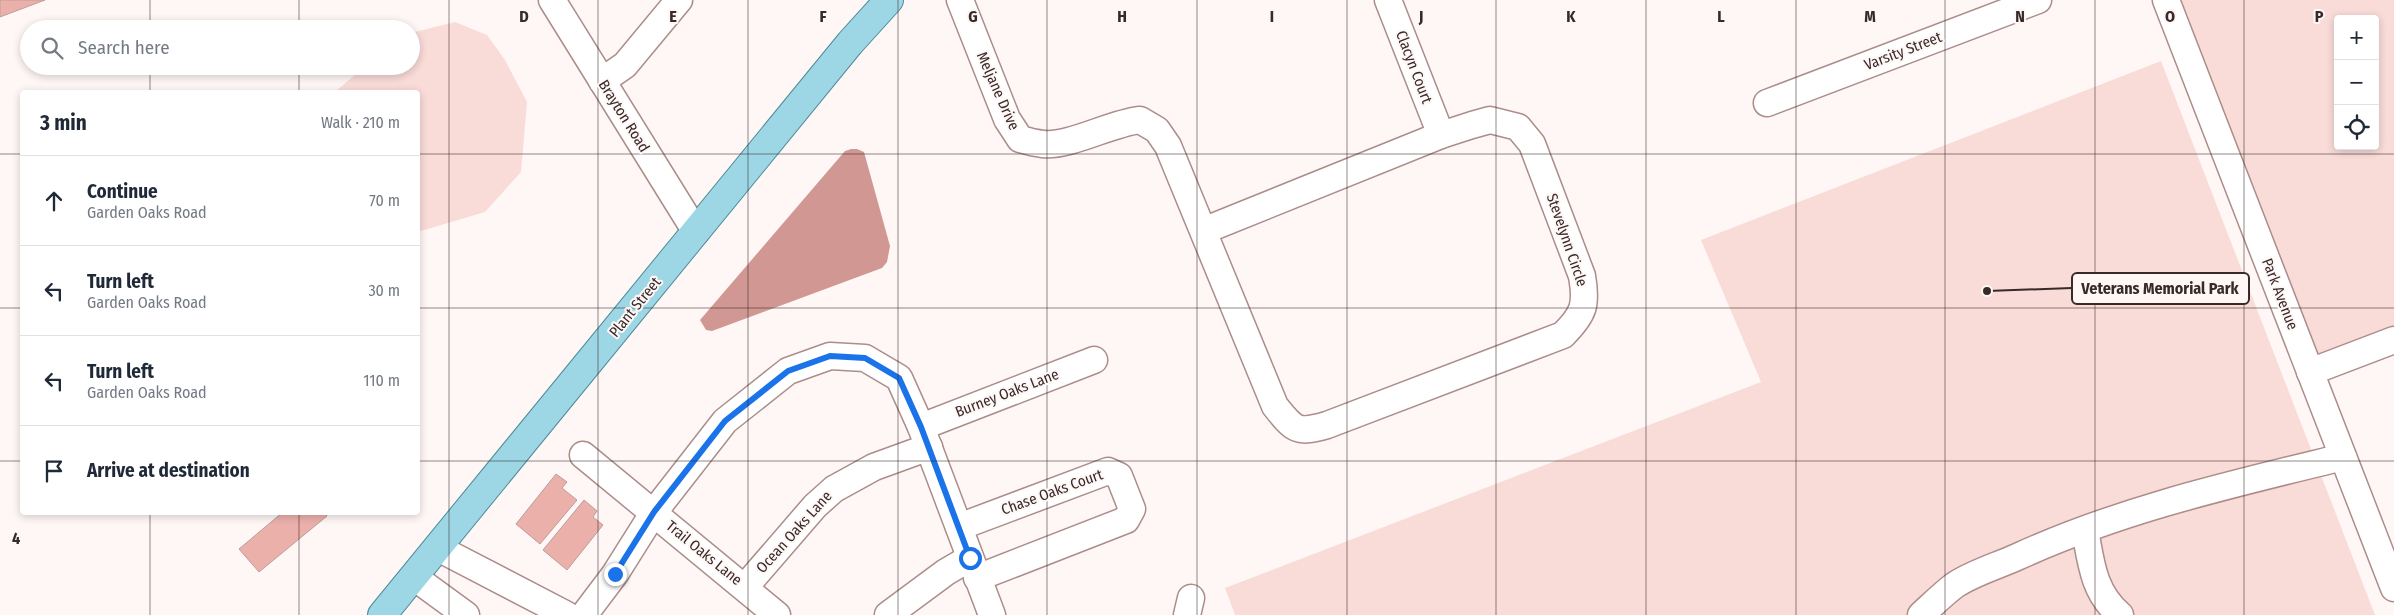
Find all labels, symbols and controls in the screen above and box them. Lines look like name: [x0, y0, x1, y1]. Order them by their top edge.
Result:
text: D: [519, 7, 529, 26]
text: E: [669, 7, 677, 26]
text: F: [819, 7, 827, 26]
text: G: [968, 7, 978, 26]
text: H: [1117, 7, 1127, 26]
text: I: [1270, 7, 1274, 26]
text: J: [1418, 7, 1423, 26]
text: K: [1566, 7, 1576, 26]
text: L: [1717, 7, 1725, 26]
text: M: [1864, 7, 1876, 26]
text: N: [2015, 7, 2025, 26]
text: O: [2165, 7, 2175, 26]
text: P: [2315, 7, 2324, 26]
map controls: [2334, 15, 2379, 150]
button: +: [2334, 15, 2379, 60]
search box: [20, 20, 420, 75]
street label: Clacyn Court: [1392, 28, 1436, 106]
street label: Varsity Street: [1862, 28, 1944, 74]
icon: search: [38, 34, 66, 62]
text: Search here: [78, 36, 170, 59]
street label: Meljane Drive: [973, 49, 1023, 133]
button: −: [2334, 60, 2379, 105]
street label: Brayton Road: [595, 77, 653, 155]
button: locate: [2334, 105, 2379, 150]
text: 3 min: [40, 110, 87, 136]
text: Walk · 210 m: [321, 113, 400, 132]
text: Continue: [87, 180, 158, 203]
icon: ahead: [40, 187, 68, 215]
text: 70 m: [369, 191, 400, 210]
street label: Stevelynn Circle: [1543, 191, 1591, 289]
text: Garden Oaks Road: [87, 203, 207, 222]
street label: Park Avenue: [2258, 256, 2302, 332]
text: Turn left: [87, 270, 154, 293]
street label: Plant Street: [605, 273, 665, 341]
callout: Veterans Memorial Park: [2072, 273, 2249, 304]
icon: left: [40, 277, 68, 305]
text: Veterans Memorial Park: [2080, 279, 2240, 298]
text: 30 m: [368, 281, 400, 300]
text: Garden Oaks Road: [87, 293, 207, 312]
text: Turn left: [87, 360, 154, 383]
street label: Burney Oaks Lane: [953, 365, 1061, 421]
icon: left: [40, 367, 68, 395]
text: 110 m: [363, 371, 400, 390]
text: Garden Oaks Road: [87, 383, 207, 402]
icon: arrive: [40, 457, 68, 485]
text: Arrive at destination: [87, 459, 250, 482]
street label: Chase Oaks Court: [999, 465, 1105, 519]
street label: Ocean Oaks Lane: [752, 487, 836, 577]
street label: Trail Oaks Lane: [662, 517, 746, 589]
text: 4: [12, 529, 20, 548]
route start: [959, 547, 982, 570]
route end: [604, 563, 627, 586]

